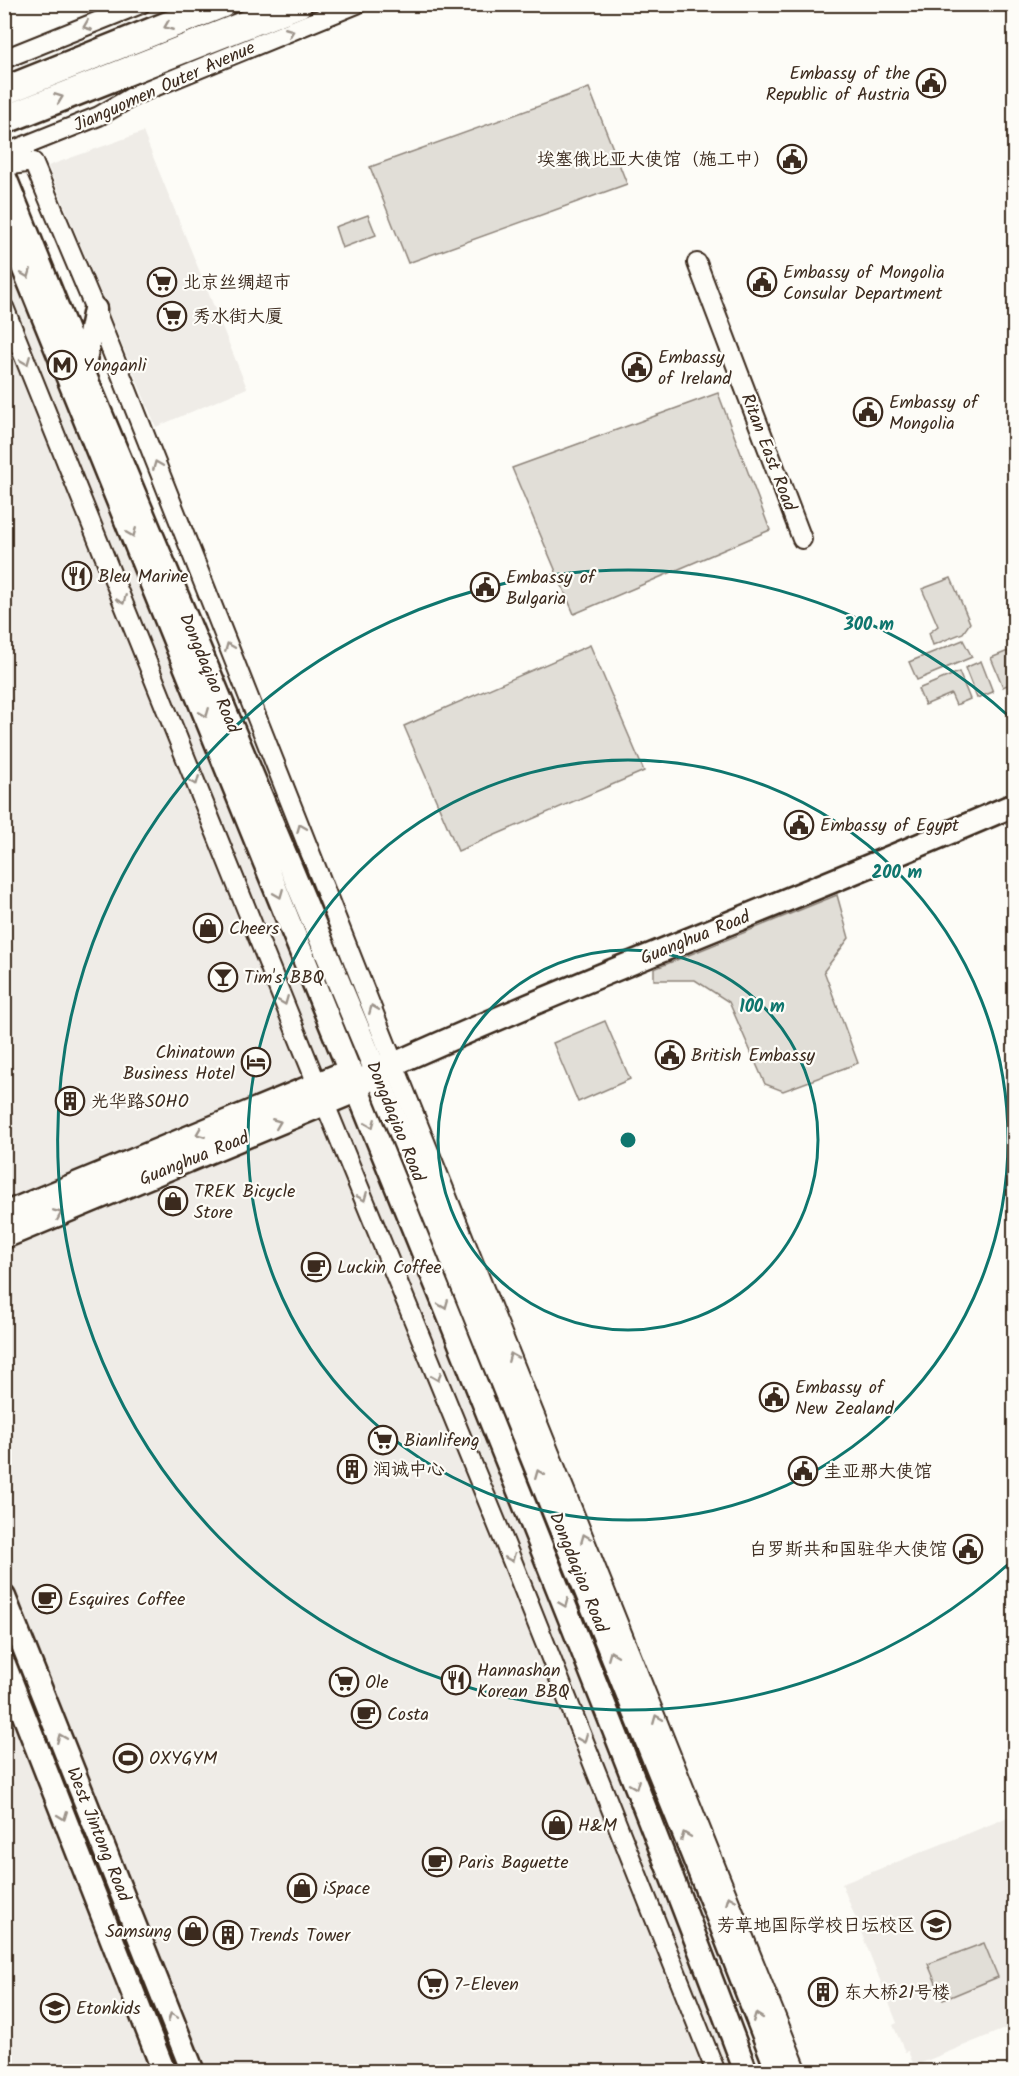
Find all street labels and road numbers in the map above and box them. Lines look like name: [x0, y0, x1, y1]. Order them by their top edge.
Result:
street label: Jianguomen Outer Avenue: [69, 34, 260, 141]
street label: Ritan East Road: [732, 389, 804, 517]
street label: Dongdaqiao Road: [170, 609, 247, 739]
street label: Guanghua Road: [636, 903, 756, 974]
street label: Dongdaqiao Road: [357, 1057, 432, 1187]
street label: Guanghua Road: [135, 1124, 255, 1195]
street label: Dongdaqiao Road: [540, 1508, 615, 1638]
street label: West Jintong Road: [57, 1763, 138, 1907]

